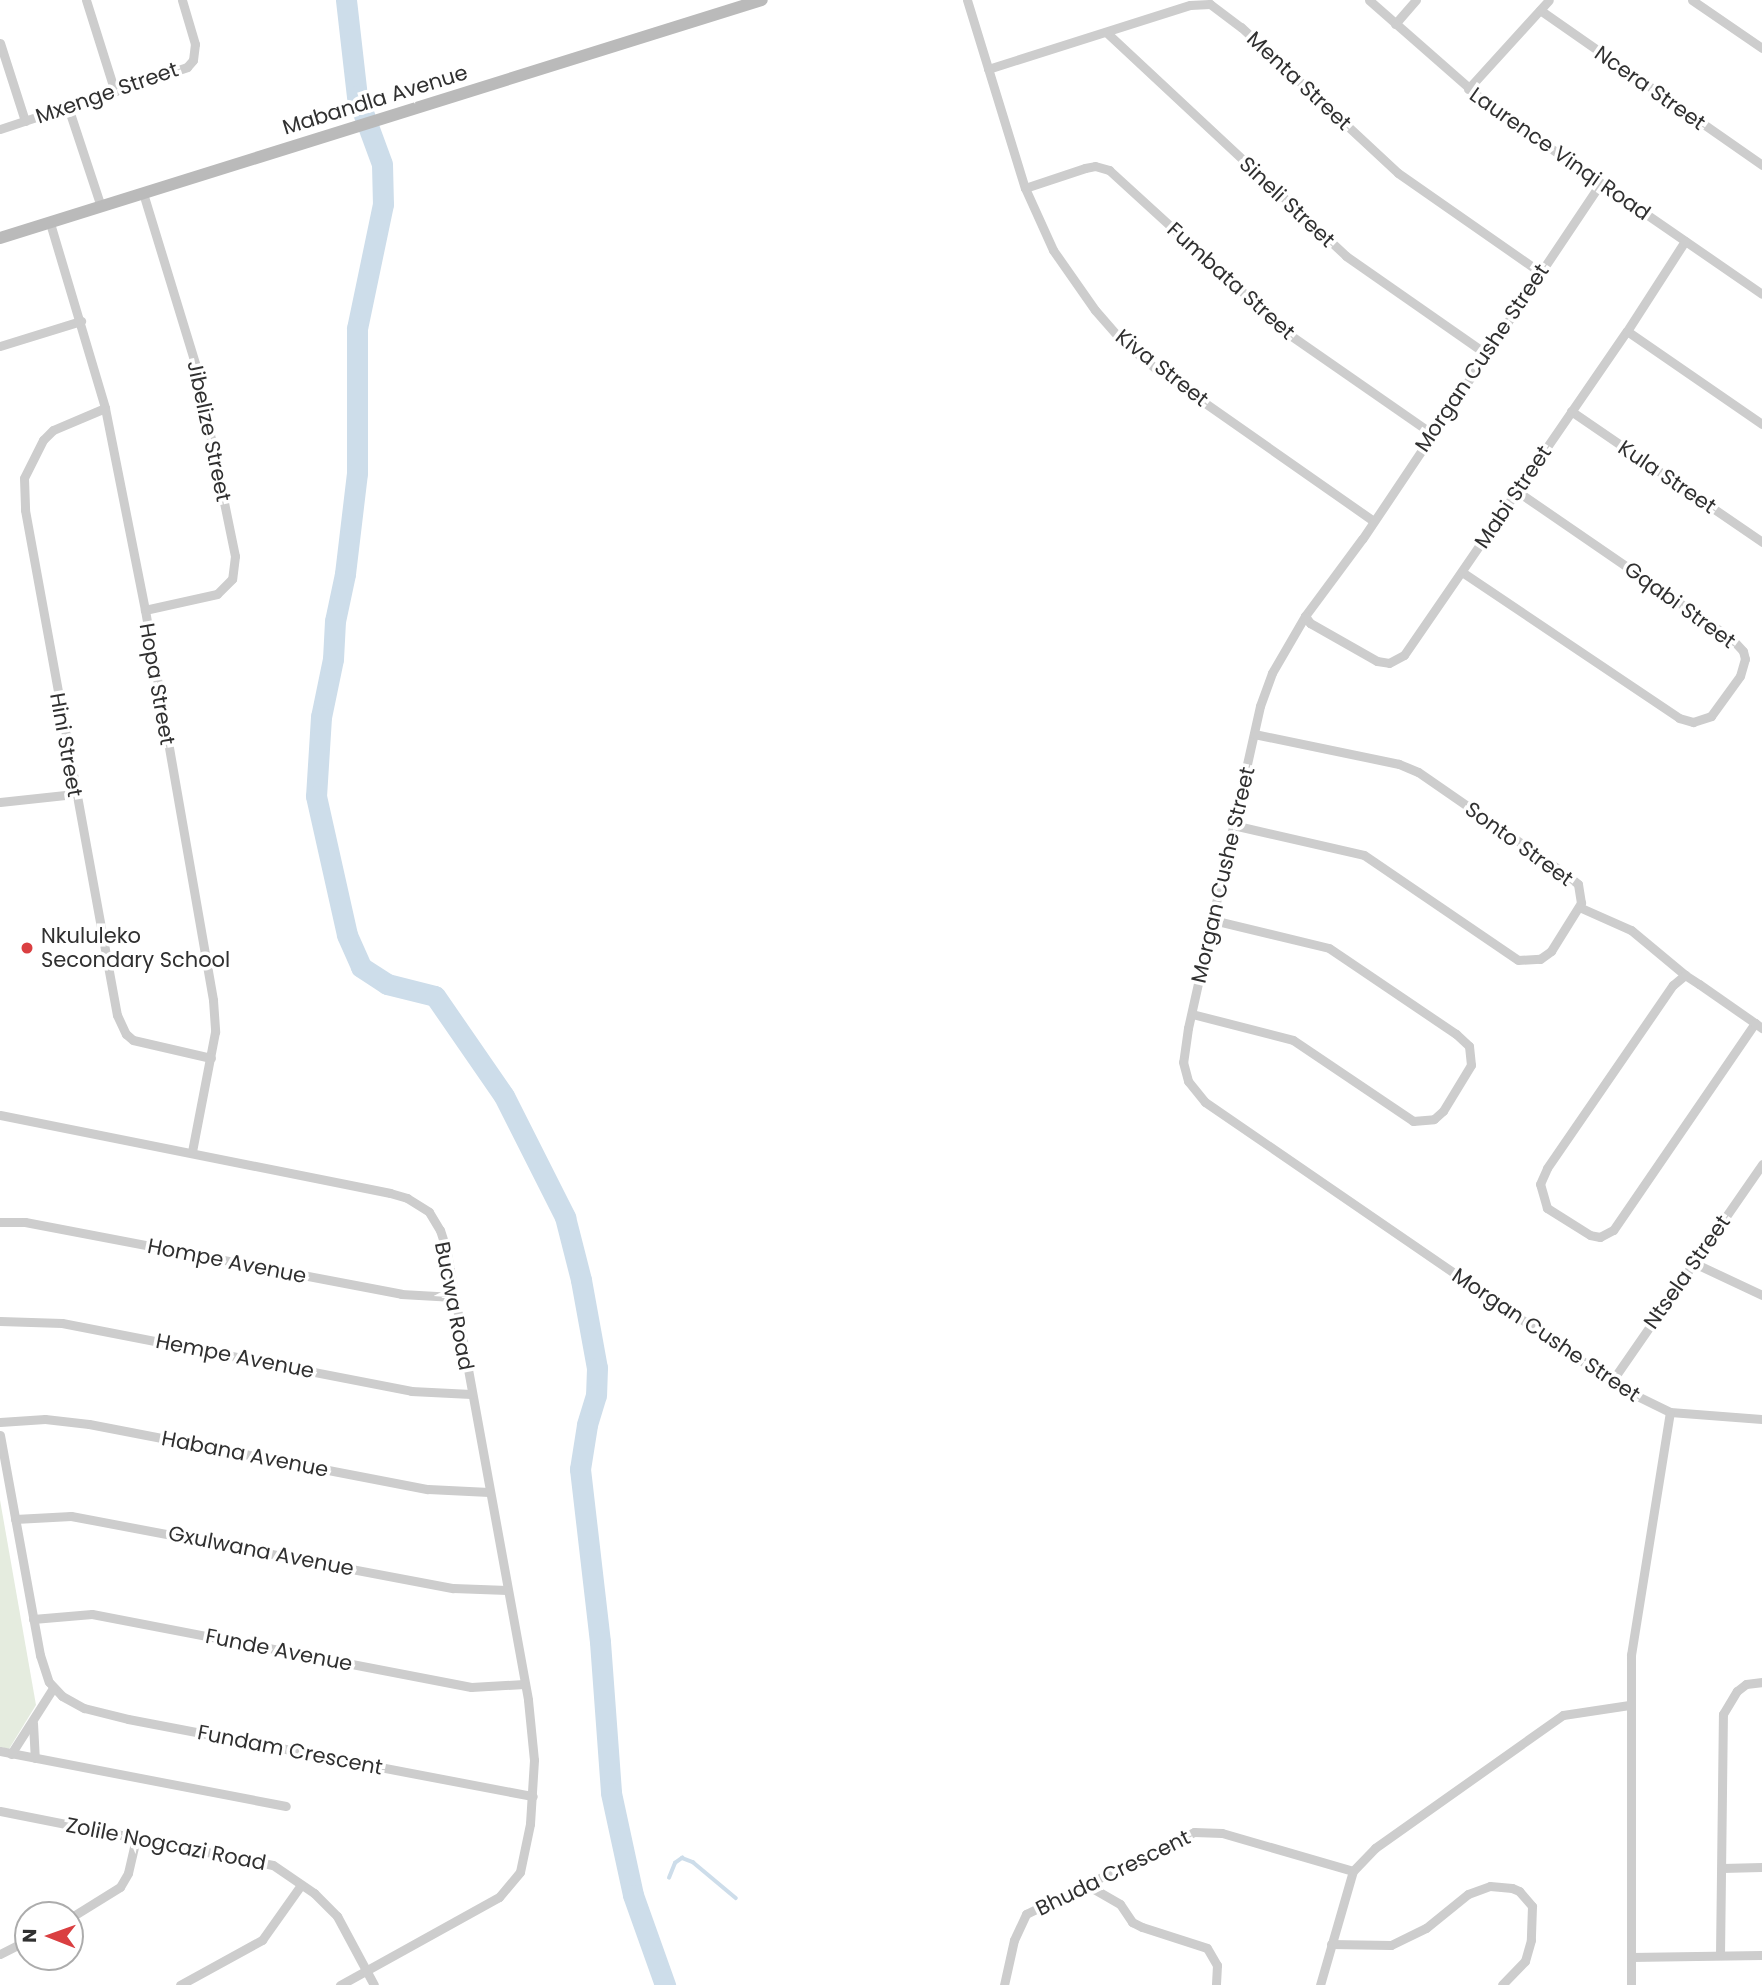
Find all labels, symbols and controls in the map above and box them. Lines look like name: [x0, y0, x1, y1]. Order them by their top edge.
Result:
street label: Menta Street: [1242, 26, 1356, 136]
street label: Ncera Street: [1590, 40, 1710, 136]
street label: Mxenge Street: [32, 57, 182, 129]
street label: Mabandla Avenue: [279, 60, 471, 140]
street label: Laurence Vinqi Road: [1465, 82, 1655, 226]
street label: Sineli Street: [1234, 151, 1340, 253]
street label: Fumbata Street: [1162, 217, 1300, 345]
street label: Morgan Cushe Street: [1410, 259, 1554, 457]
street label: Kiva Street: [1111, 324, 1213, 412]
street label: Jibelize Street: [182, 358, 236, 504]
street label: Kula Street: [1613, 435, 1721, 519]
street label: Mabi Street: [1469, 441, 1557, 553]
street label: Gqabi Street: [1620, 556, 1740, 654]
street label: Hopa Street: [134, 621, 180, 747]
street label: Hini Street: [44, 691, 88, 799]
street label: Morgan Cushe Street: [1186, 765, 1260, 985]
street label: Sonto Street: [1460, 796, 1578, 892]
place label: Nkululeko Secondary School: [41, 923, 230, 973]
marker: Nkululeko Secondary School: [19, 940, 35, 956]
street label: Ntsela Street: [1639, 1210, 1735, 1334]
street label: Hompe Avenue: [145, 1233, 309, 1289]
street label: Bucwa Road: [429, 1239, 479, 1373]
street label: Morgan Cushe Street: [1447, 1263, 1645, 1407]
street label: Hempe Avenue: [154, 1328, 316, 1384]
street label: Habana Avenue: [160, 1425, 330, 1483]
street label: Gxulwana Avenue: [166, 1521, 356, 1581]
street label: Funde Avenue: [203, 1623, 355, 1677]
street label: Fundam Crescent: [195, 1720, 385, 1780]
street label: Zolile Nogcazi Road: [64, 1812, 268, 1876]
street label: Bhuda Crescent: [1032, 1825, 1194, 1921]
north arrow: [14, 1901, 84, 1971]
text: N: [16, 1928, 43, 1943]

